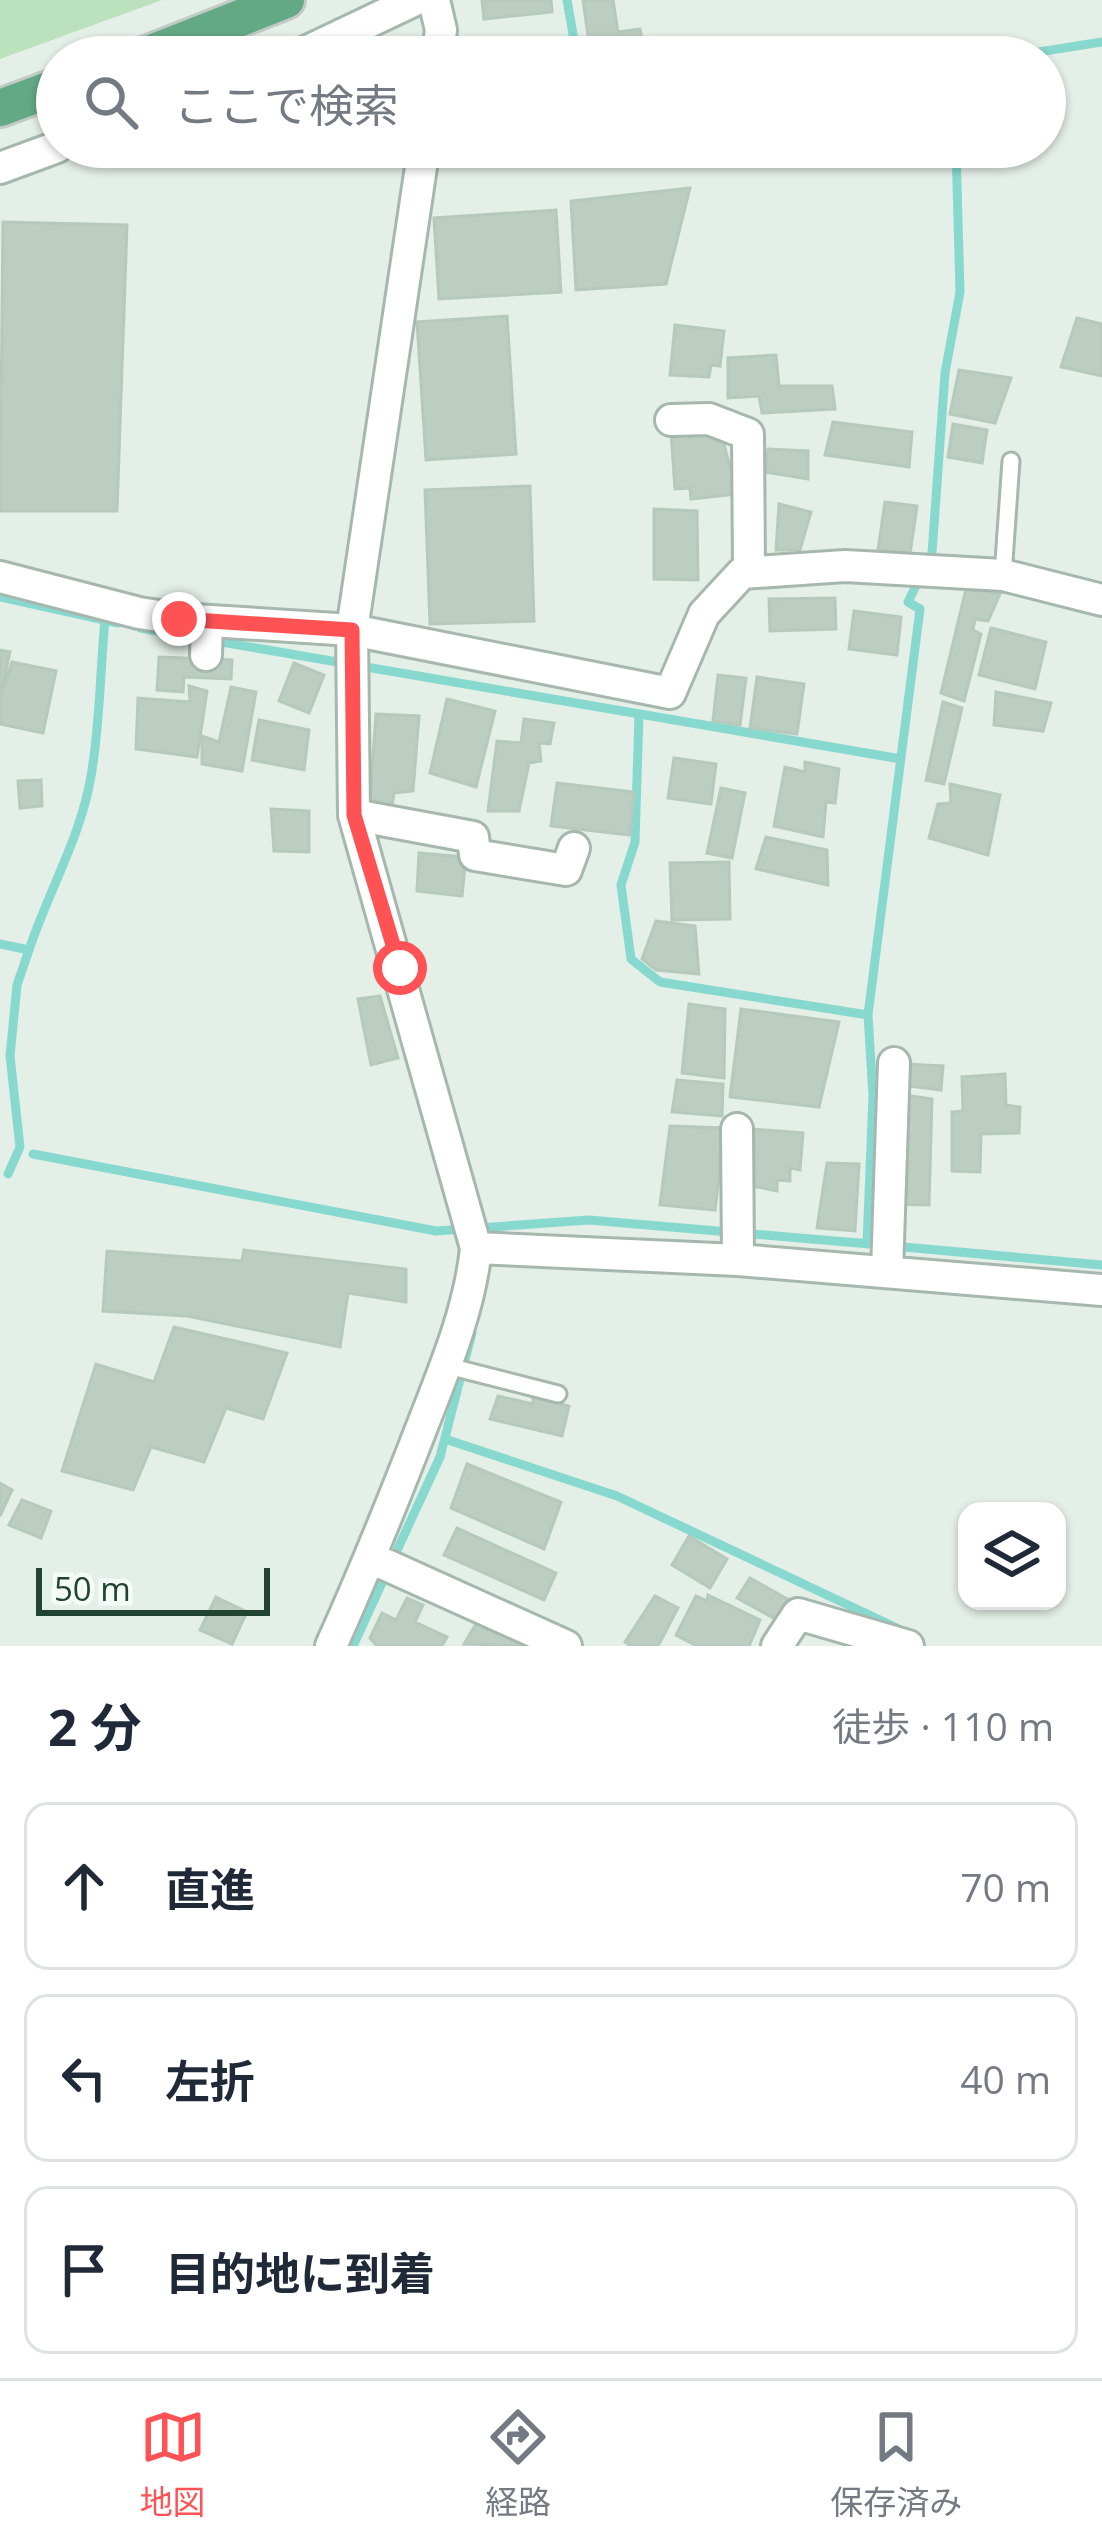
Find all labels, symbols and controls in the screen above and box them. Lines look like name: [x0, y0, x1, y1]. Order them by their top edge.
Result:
search box: [36, 36, 1066, 168]
icon: search: [78, 69, 144, 135]
text: ここで検索: [174, 74, 399, 135]
route end: [152, 592, 206, 646]
route start: [373, 941, 427, 995]
map controls: [958, 1502, 1066, 1610]
button: layers: [958, 1502, 1066, 1610]
scale bar: [36, 1562, 270, 1615]
text: 50 m: [54, 1566, 131, 1611]
text: 2 分: [48, 1691, 141, 1761]
text: 徒歩 · 110 m: [832, 1699, 1054, 1752]
icon: ahead: [51, 1853, 117, 1919]
text: 直進: [165, 1858, 255, 1919]
text: 70 m: [960, 1860, 1051, 1913]
icon: left: [51, 2045, 117, 2111]
text: 左折: [165, 2050, 255, 2111]
text: 40 m: [960, 2052, 1051, 2105]
icon: arrive: [51, 2237, 117, 2303]
text: 目的地に到着: [165, 2242, 435, 2303]
tab: 地図: [140, 2404, 206, 2524]
tab: 経路: [485, 2404, 551, 2524]
tab: 保存済み: [830, 2404, 962, 2524]

